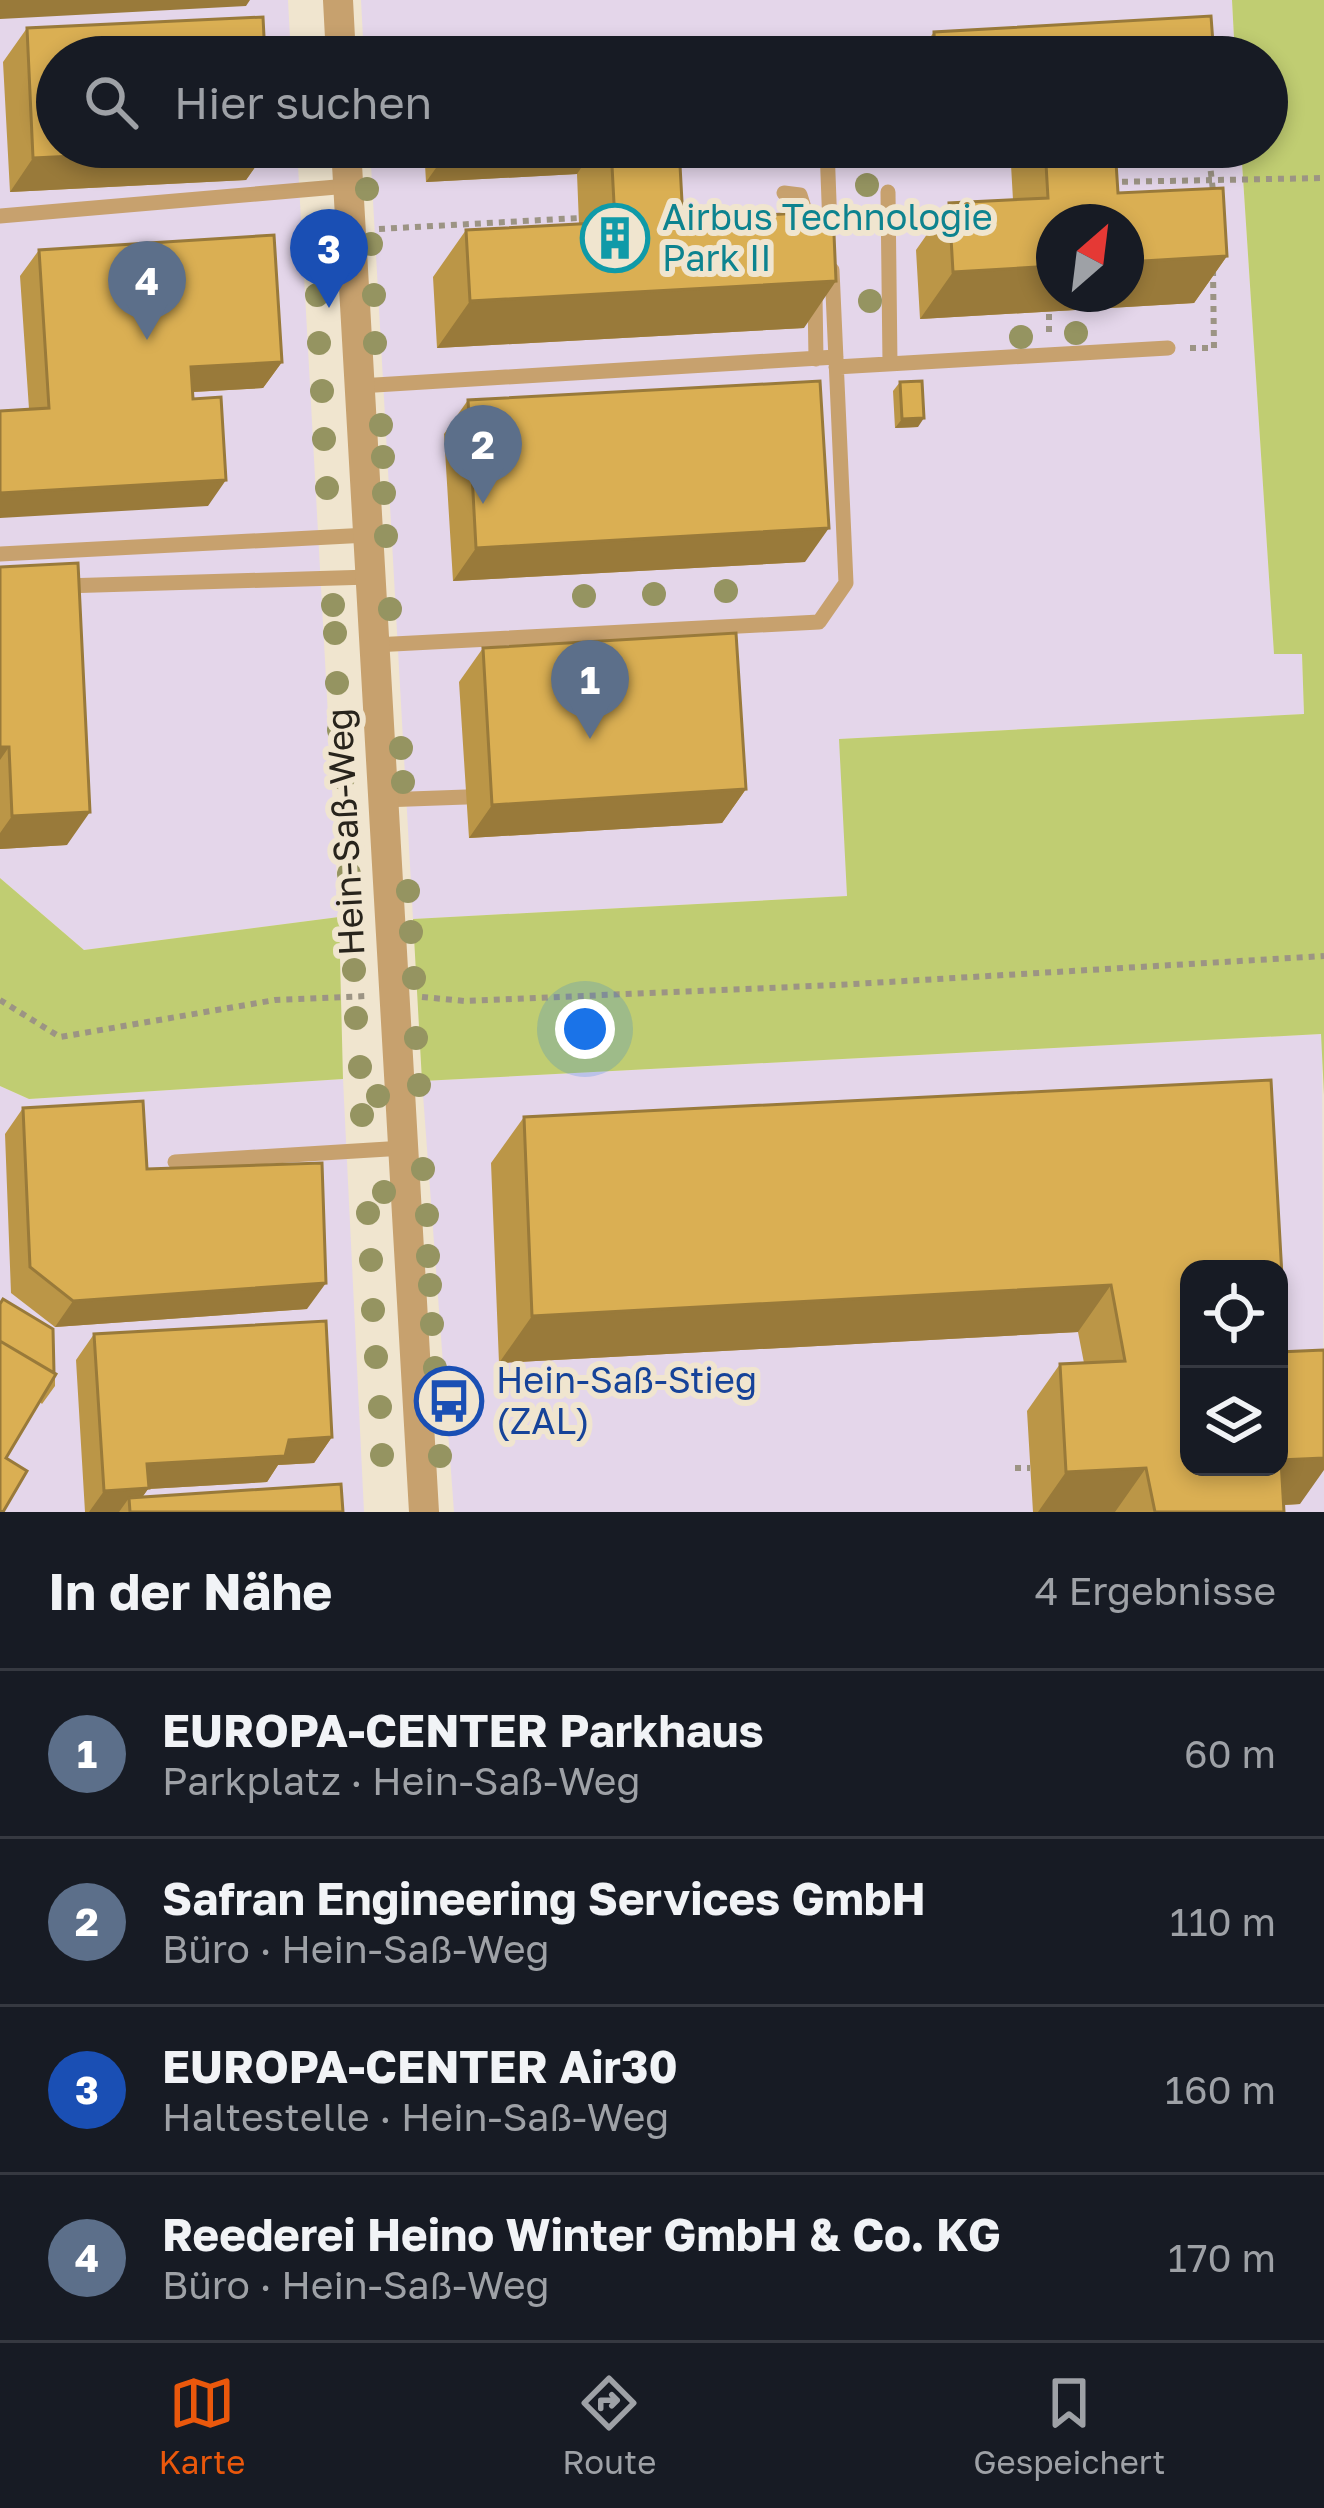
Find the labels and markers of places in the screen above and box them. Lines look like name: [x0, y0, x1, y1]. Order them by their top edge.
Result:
place label: Airbus Technologie Park II: [662, 195, 993, 279]
building icon: Airbus Technologie Park II: [580, 203, 650, 273]
pin: 3: [290, 209, 368, 308]
pin: 4: [108, 241, 186, 340]
pin: 2: [444, 405, 522, 504]
pin: 1: [551, 640, 629, 739]
place label: Hein-Saß-Stieg (ZAL): [496, 1358, 757, 1442]
bus stop icon: Hein-Saß-Stieg (ZAL): [414, 1366, 484, 1436]

